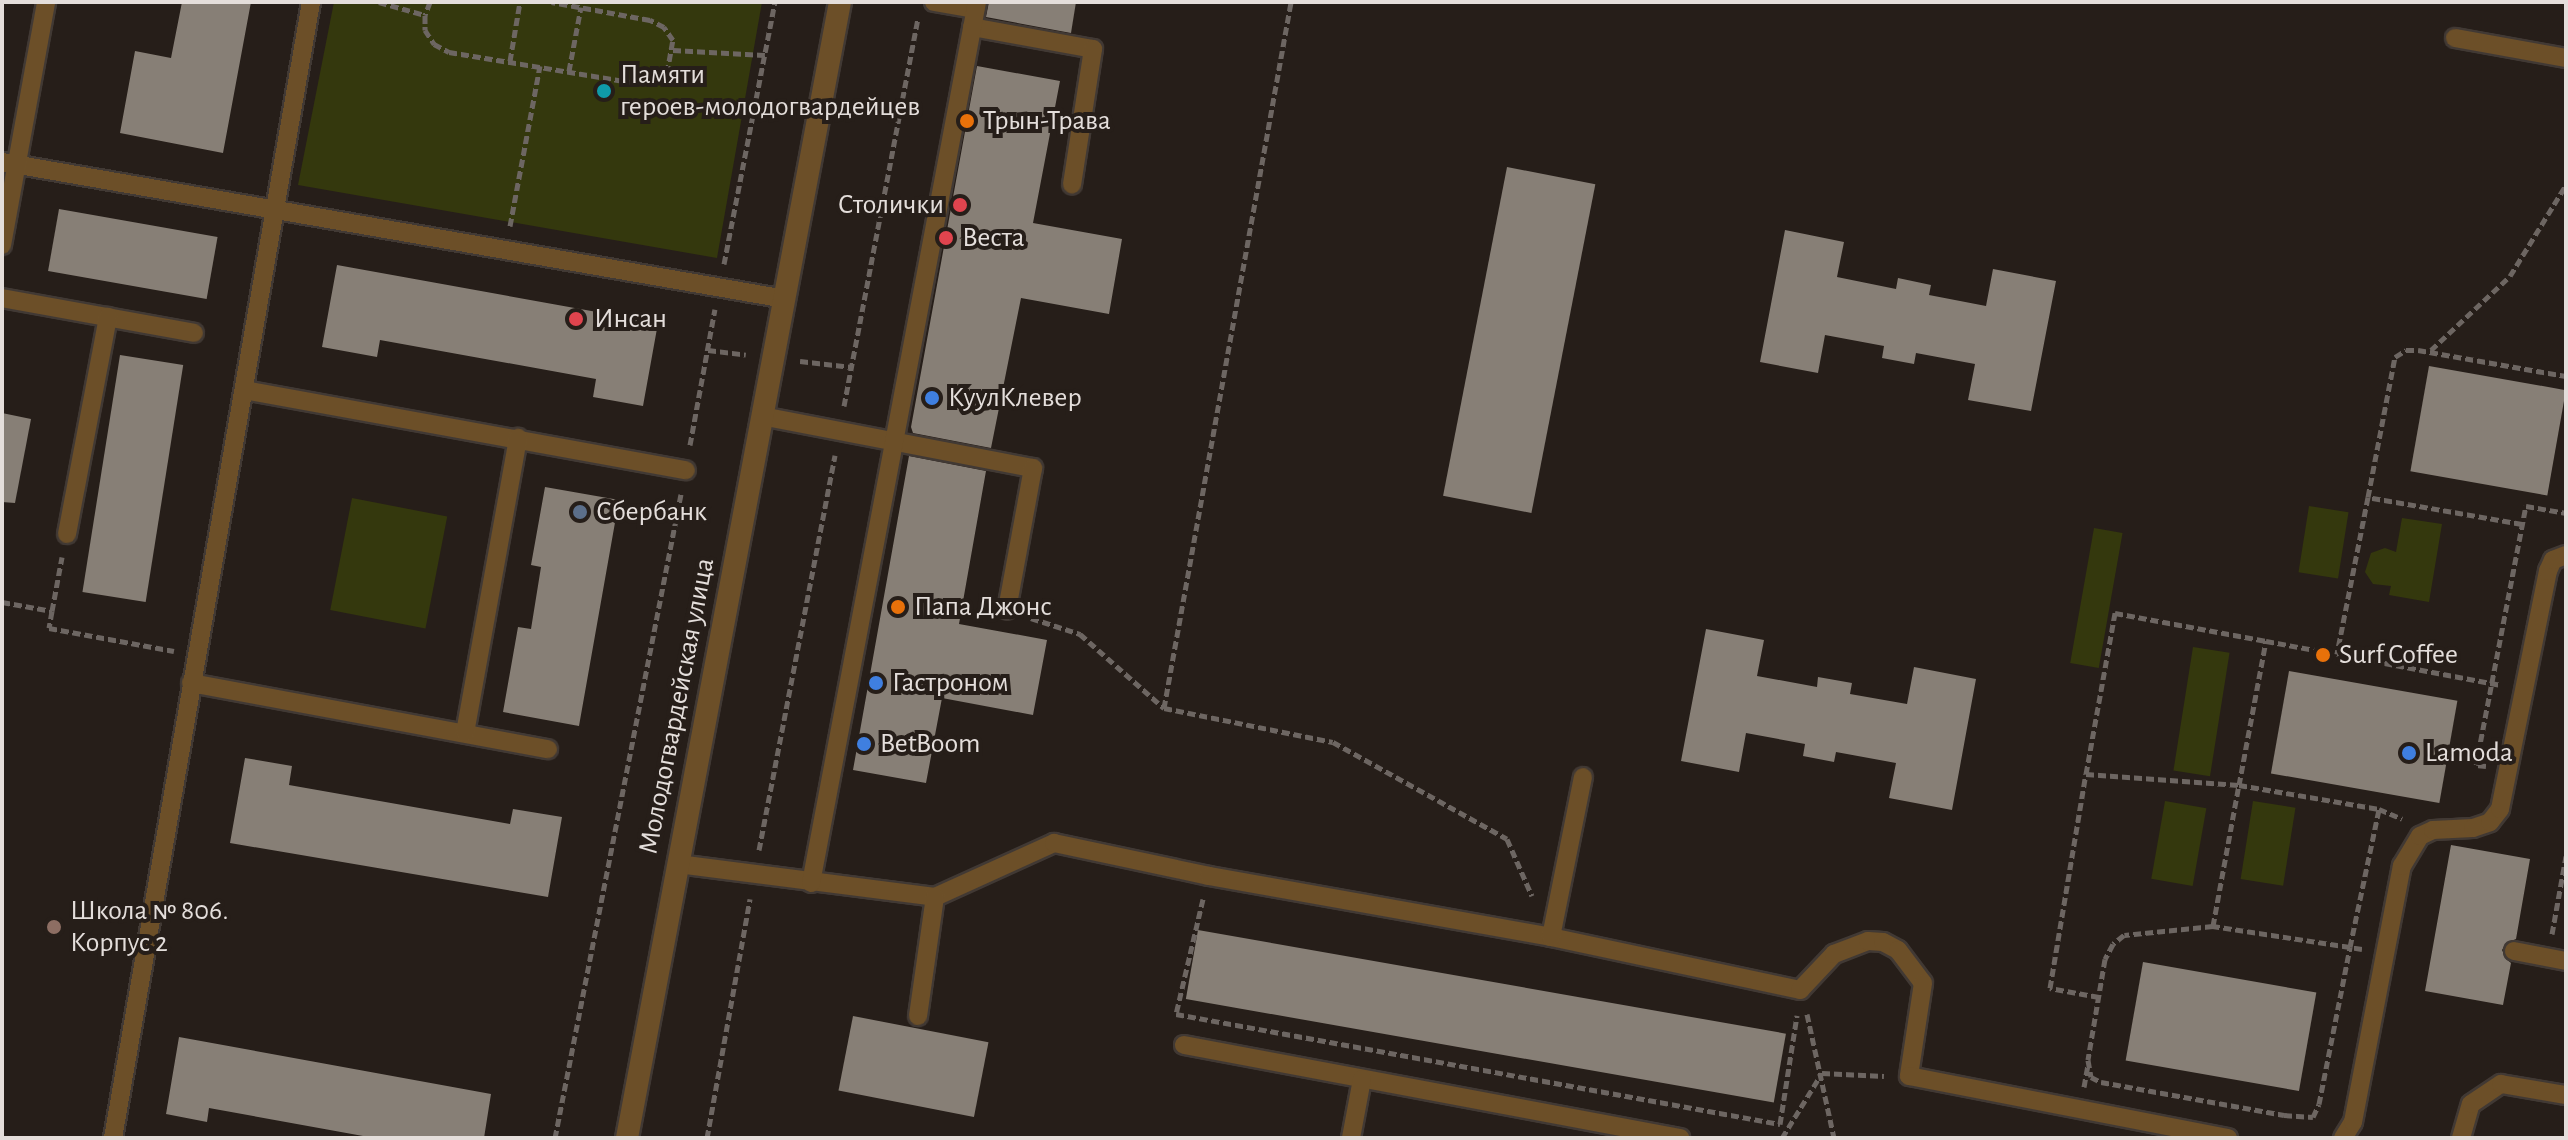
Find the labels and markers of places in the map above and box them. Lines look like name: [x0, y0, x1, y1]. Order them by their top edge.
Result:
place label: Памяти героев-молодогвардейцев: [620, 58, 920, 124]
marker: Памяти героев-молодогвардейцев: [595, 82, 613, 100]
place label: Трын-Трава: [983, 104, 1111, 138]
marker: Трын-Трава: [958, 112, 976, 130]
place label: Столички: [838, 188, 944, 222]
marker: Столички: [951, 196, 969, 214]
place label: Веста: [962, 221, 1025, 255]
marker: Веста: [937, 229, 955, 247]
place label: Инсан: [594, 302, 667, 336]
marker: Инсан: [565, 308, 587, 330]
place label: КуулКлевер: [948, 381, 1082, 415]
marker: КуулКлевер: [923, 389, 941, 407]
place label: Сбербанк: [596, 495, 707, 529]
marker: Сбербанк: [571, 503, 589, 521]
place label: Папа Джонс: [914, 590, 1052, 624]
marker: Папа Джонс: [889, 598, 907, 616]
place label: Surf Coffee: [2339, 638, 2458, 672]
marker: Surf Coffee: [2314, 646, 2332, 664]
place label: Гастроном: [892, 666, 1009, 700]
marker: Гастроном: [867, 674, 885, 692]
place label: BetBoom: [880, 727, 980, 761]
marker: BetBoom: [855, 735, 873, 753]
place label: Lamoda: [2425, 736, 2513, 770]
marker: Lamoda: [2400, 744, 2418, 762]
place label: Школа № 806. Корпус 2: [70, 894, 229, 960]
marker: Школа № 806. Корпус 2: [45, 918, 63, 936]

